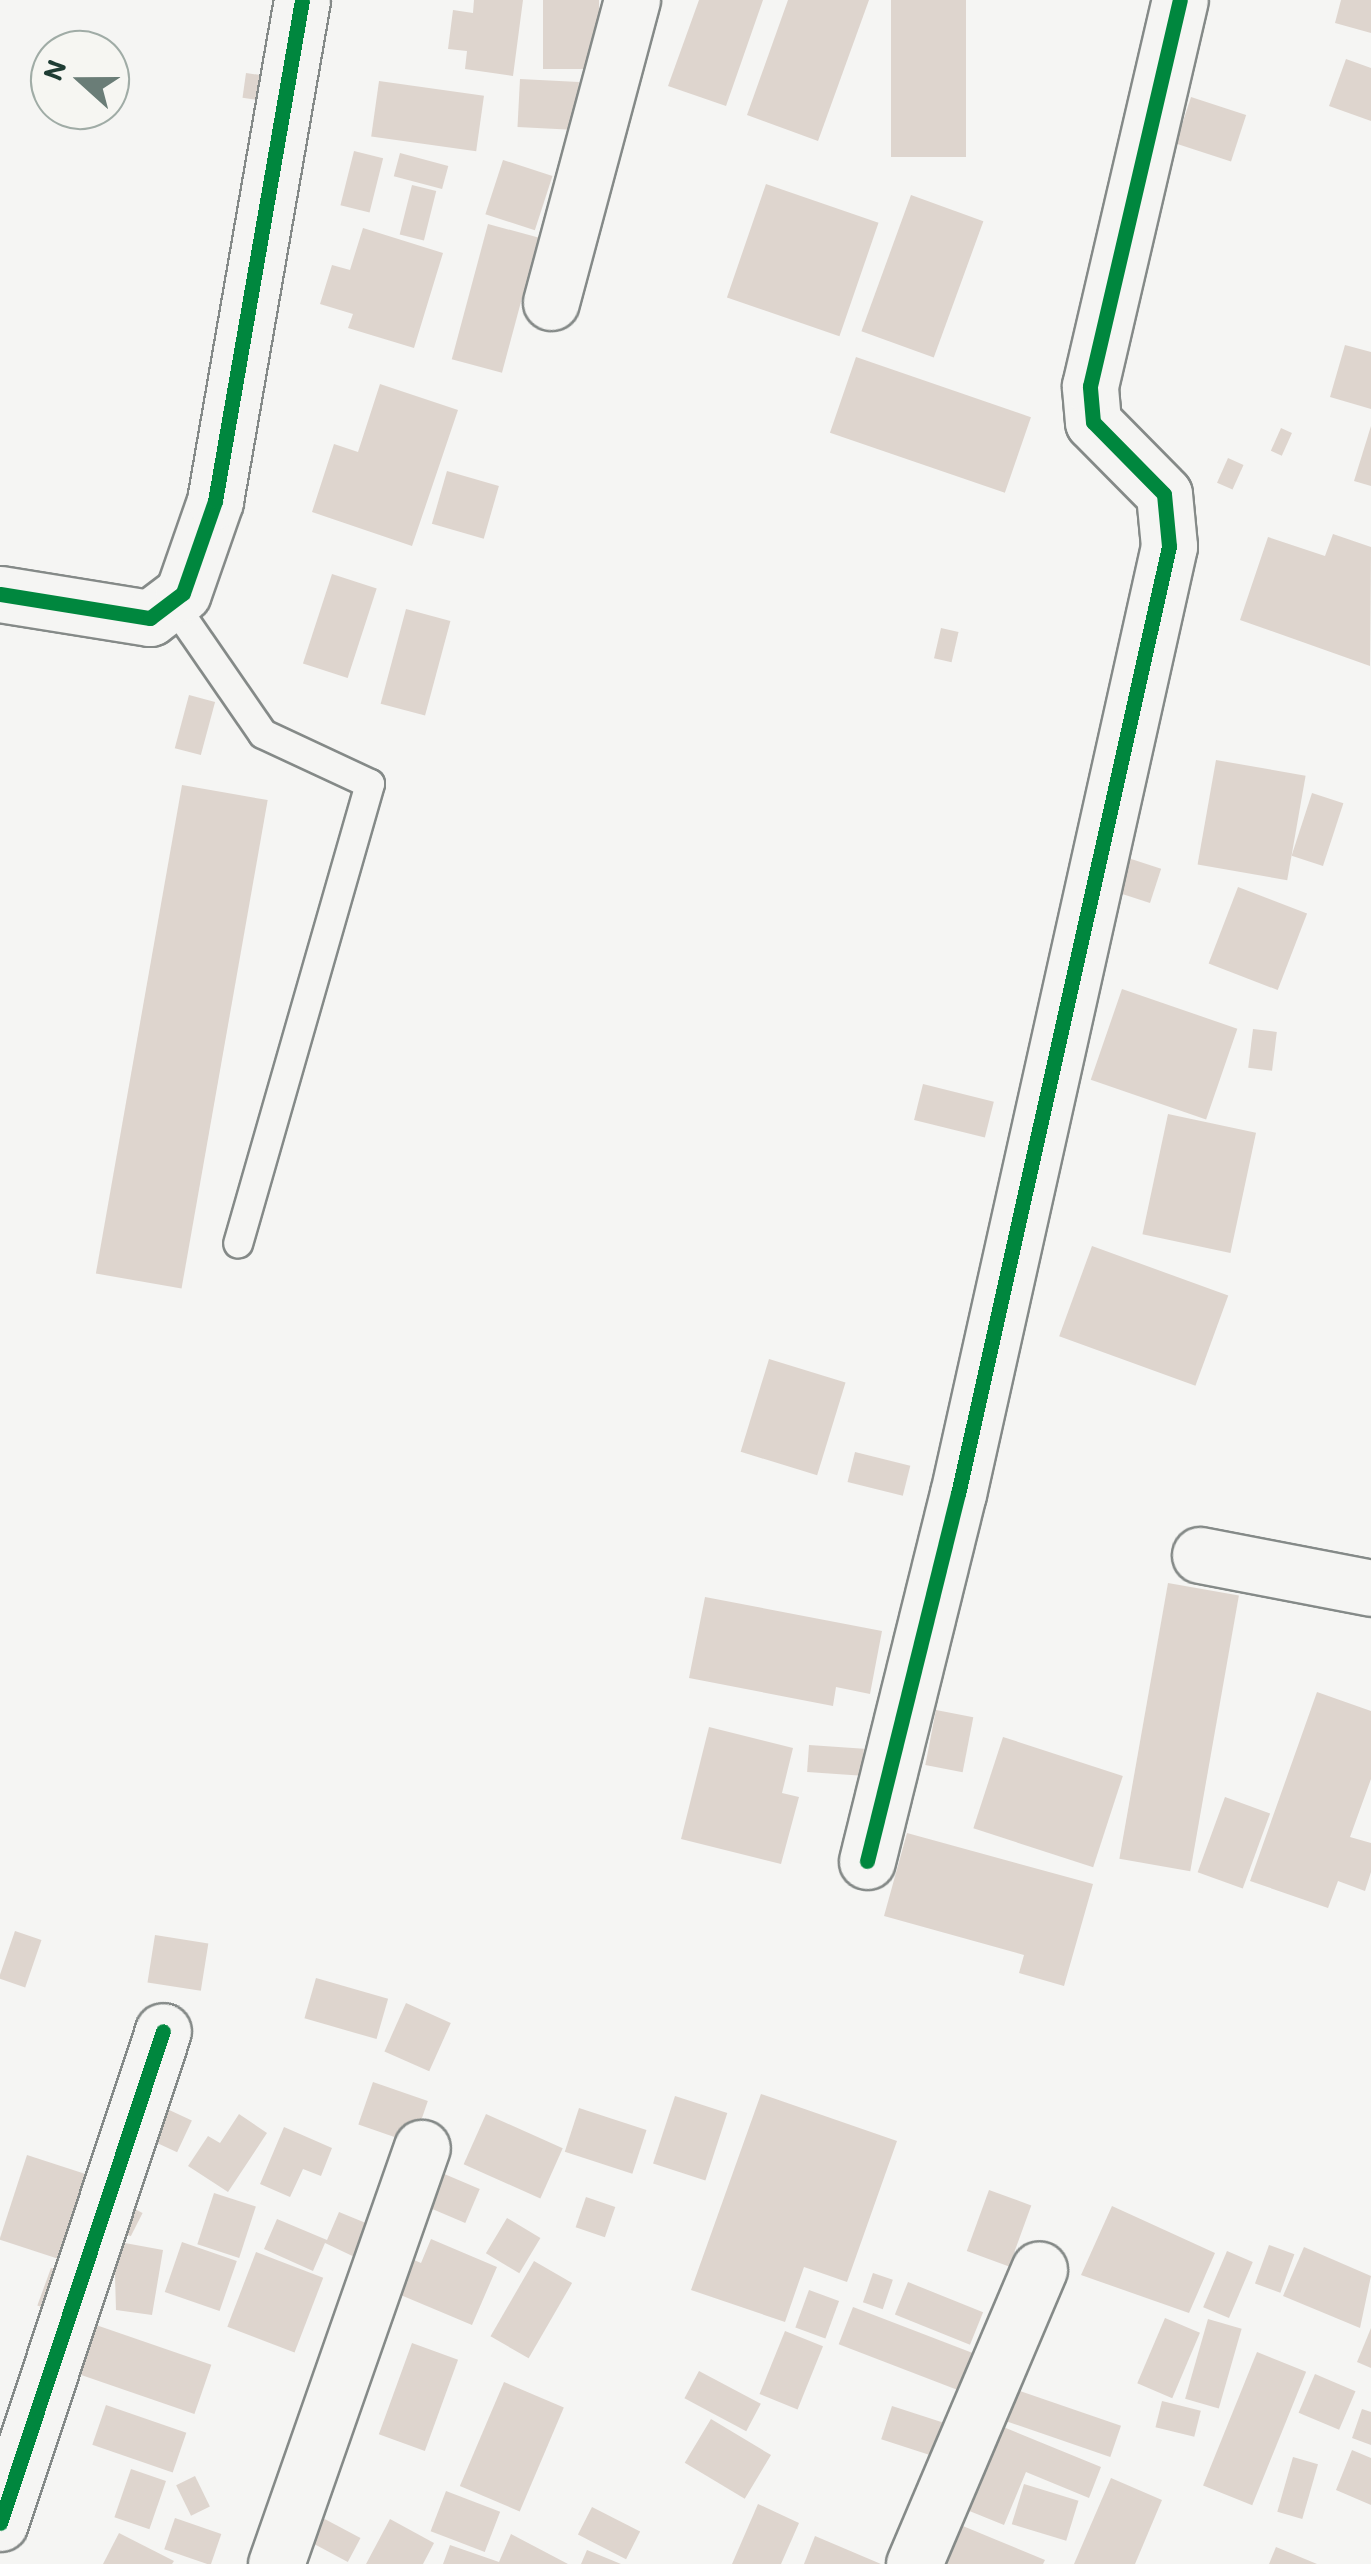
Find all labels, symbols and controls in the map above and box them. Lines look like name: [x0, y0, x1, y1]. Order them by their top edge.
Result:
north arrow: [30, 30, 130, 130]
text: N: [35, 55, 73, 85]

